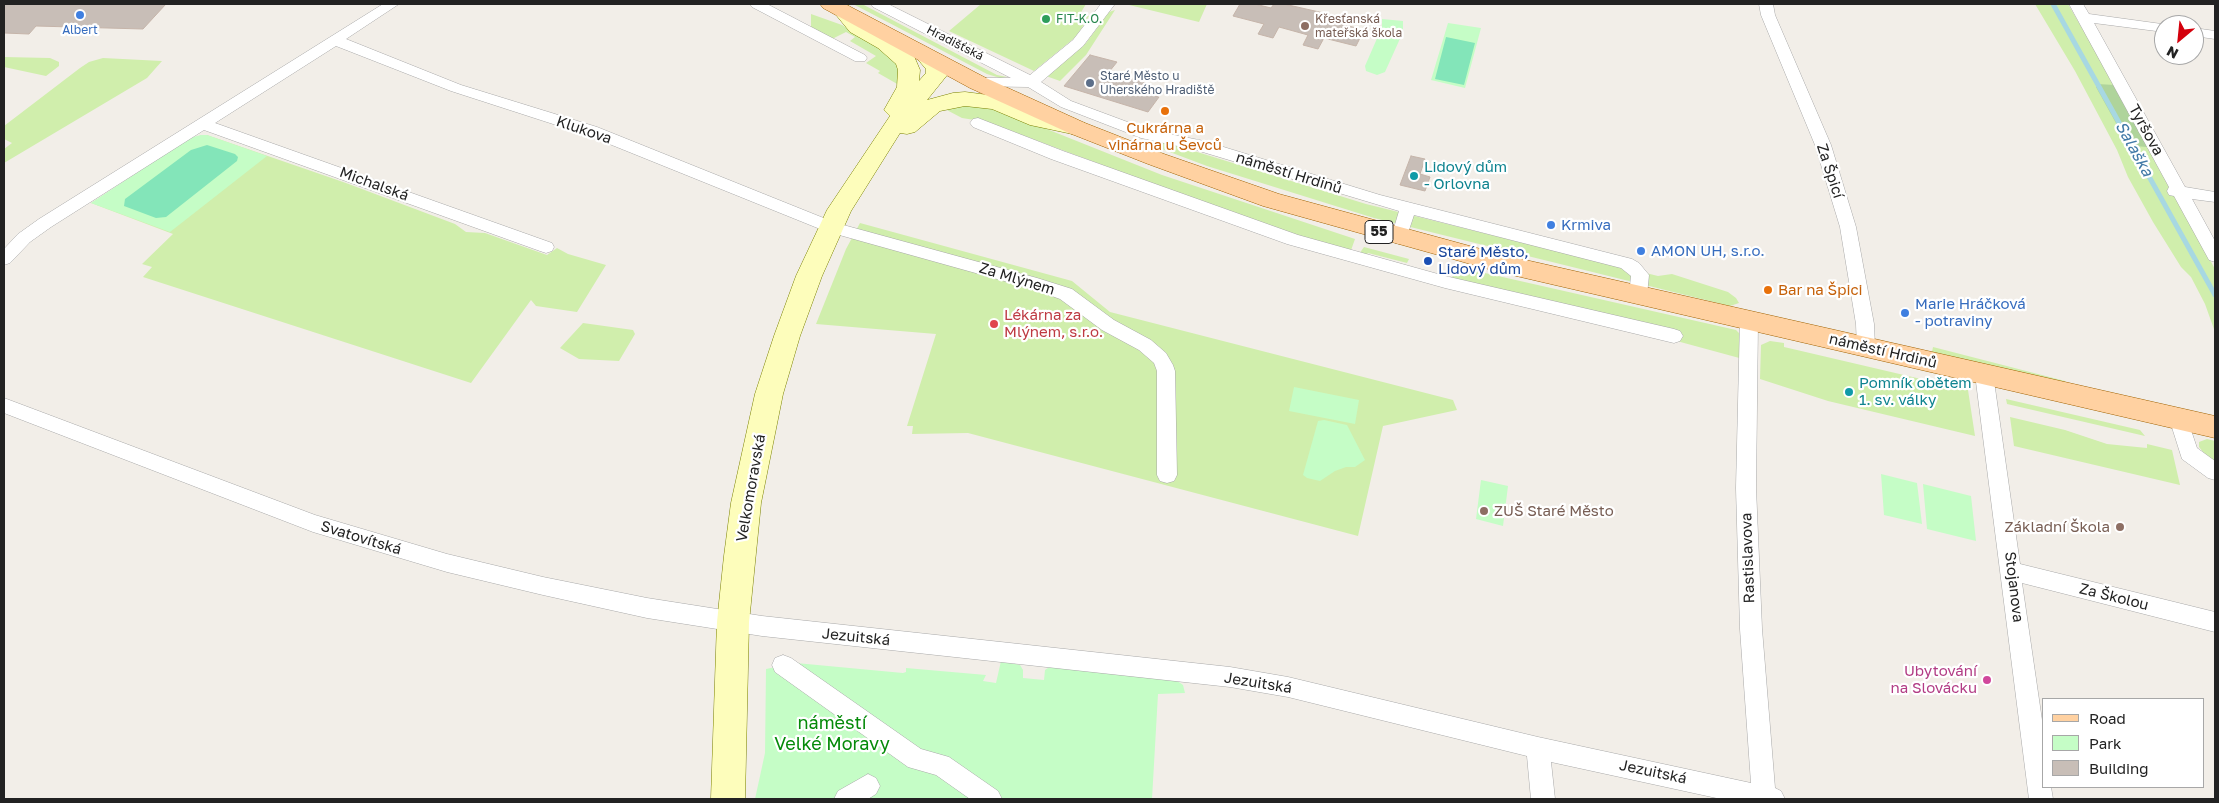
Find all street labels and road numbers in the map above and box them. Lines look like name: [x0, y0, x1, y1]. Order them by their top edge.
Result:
street label: Hradišťská: [924, 23, 986, 63]
street label: Tyršova: [2125, 101, 2167, 159]
street label: Klukova: [554, 112, 614, 148]
street label: Za Špicí: [1813, 141, 1847, 201]
street label: náměstí Hrdinů: [1234, 148, 1344, 198]
street label: Michalská: [337, 163, 411, 205]
road number: 55: [1365, 220, 1393, 243]
street label: Za Mlýnem: [977, 259, 1057, 299]
street label: náměstí Hrdinů: [1827, 330, 1939, 372]
street label: Velkomoravská: [733, 433, 769, 543]
street label: Rastislavova: [1737, 512, 1759, 604]
street label: Svatovítská: [318, 517, 404, 559]
street label: Stojanova: [2001, 551, 2027, 623]
street label: Za Školou: [2078, 580, 2150, 614]
street label: Jezuitská: [821, 624, 891, 650]
street label: Jezuitská: [1223, 669, 1293, 697]
street label: Jezuitská: [1618, 756, 1688, 788]

